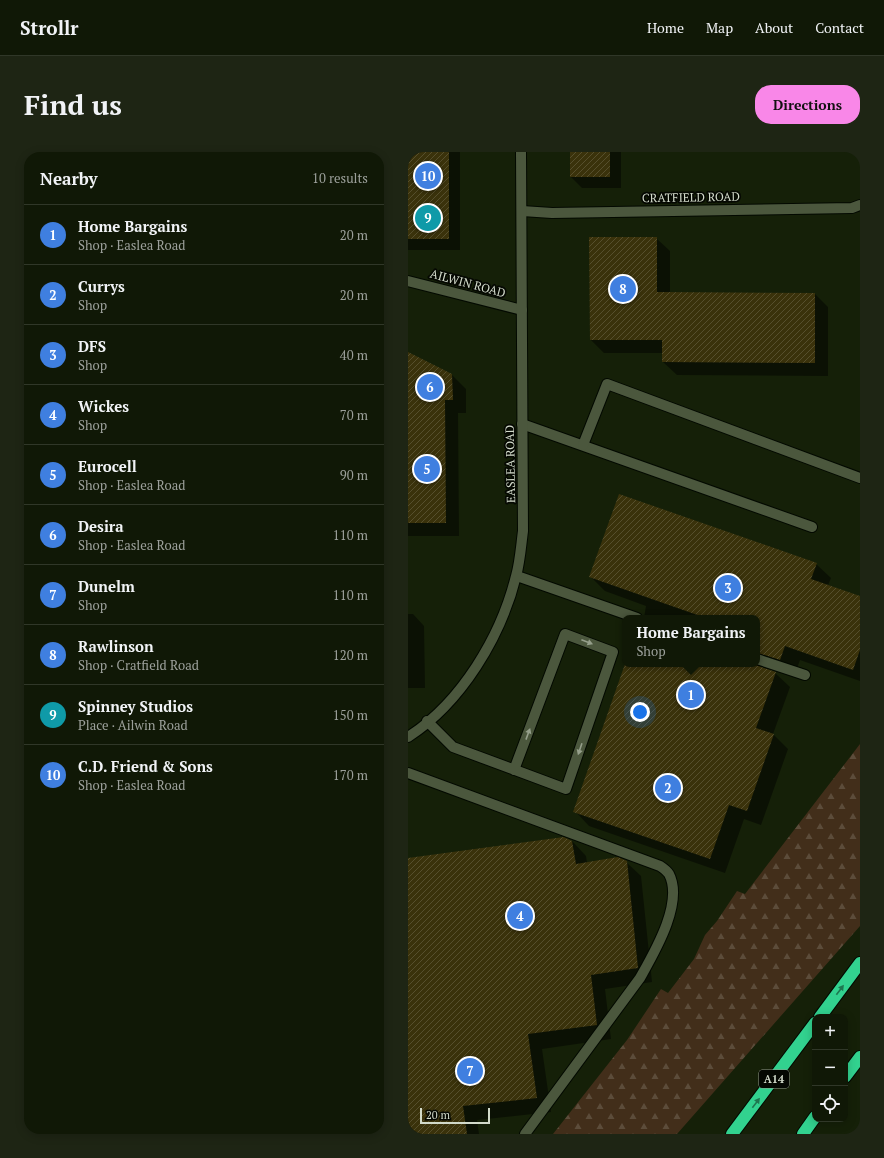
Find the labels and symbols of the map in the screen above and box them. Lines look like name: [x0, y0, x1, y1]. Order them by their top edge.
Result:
pin: 10: [415, 161, 441, 191]
street label: CRATFIELD ROAD: [642, 189, 740, 205]
pin: 9: [415, 203, 441, 233]
street label: AILWIN ROAD: [429, 266, 507, 300]
pin: 8: [610, 274, 636, 304]
pin: 6: [417, 372, 443, 402]
street label: EASLEA ROAD: [502, 425, 518, 503]
pin: 5: [414, 454, 440, 484]
pin: 3: [715, 573, 741, 603]
one-way arrow: [581, 639, 593, 645]
pin: 1: [678, 680, 704, 710]
your location: [630, 702, 650, 722]
one-way arrow: [525, 727, 531, 739]
one-way arrow: [576, 743, 582, 755]
pin: 2: [655, 773, 681, 803]
pin: 4: [507, 901, 533, 931]
one-way arrow: [836, 984, 844, 995]
pin: 7: [457, 1056, 483, 1086]
road number: A14: [759, 1070, 789, 1088]
one-way arrow: [752, 1097, 760, 1108]
scale bar: [420, 1106, 490, 1125]

